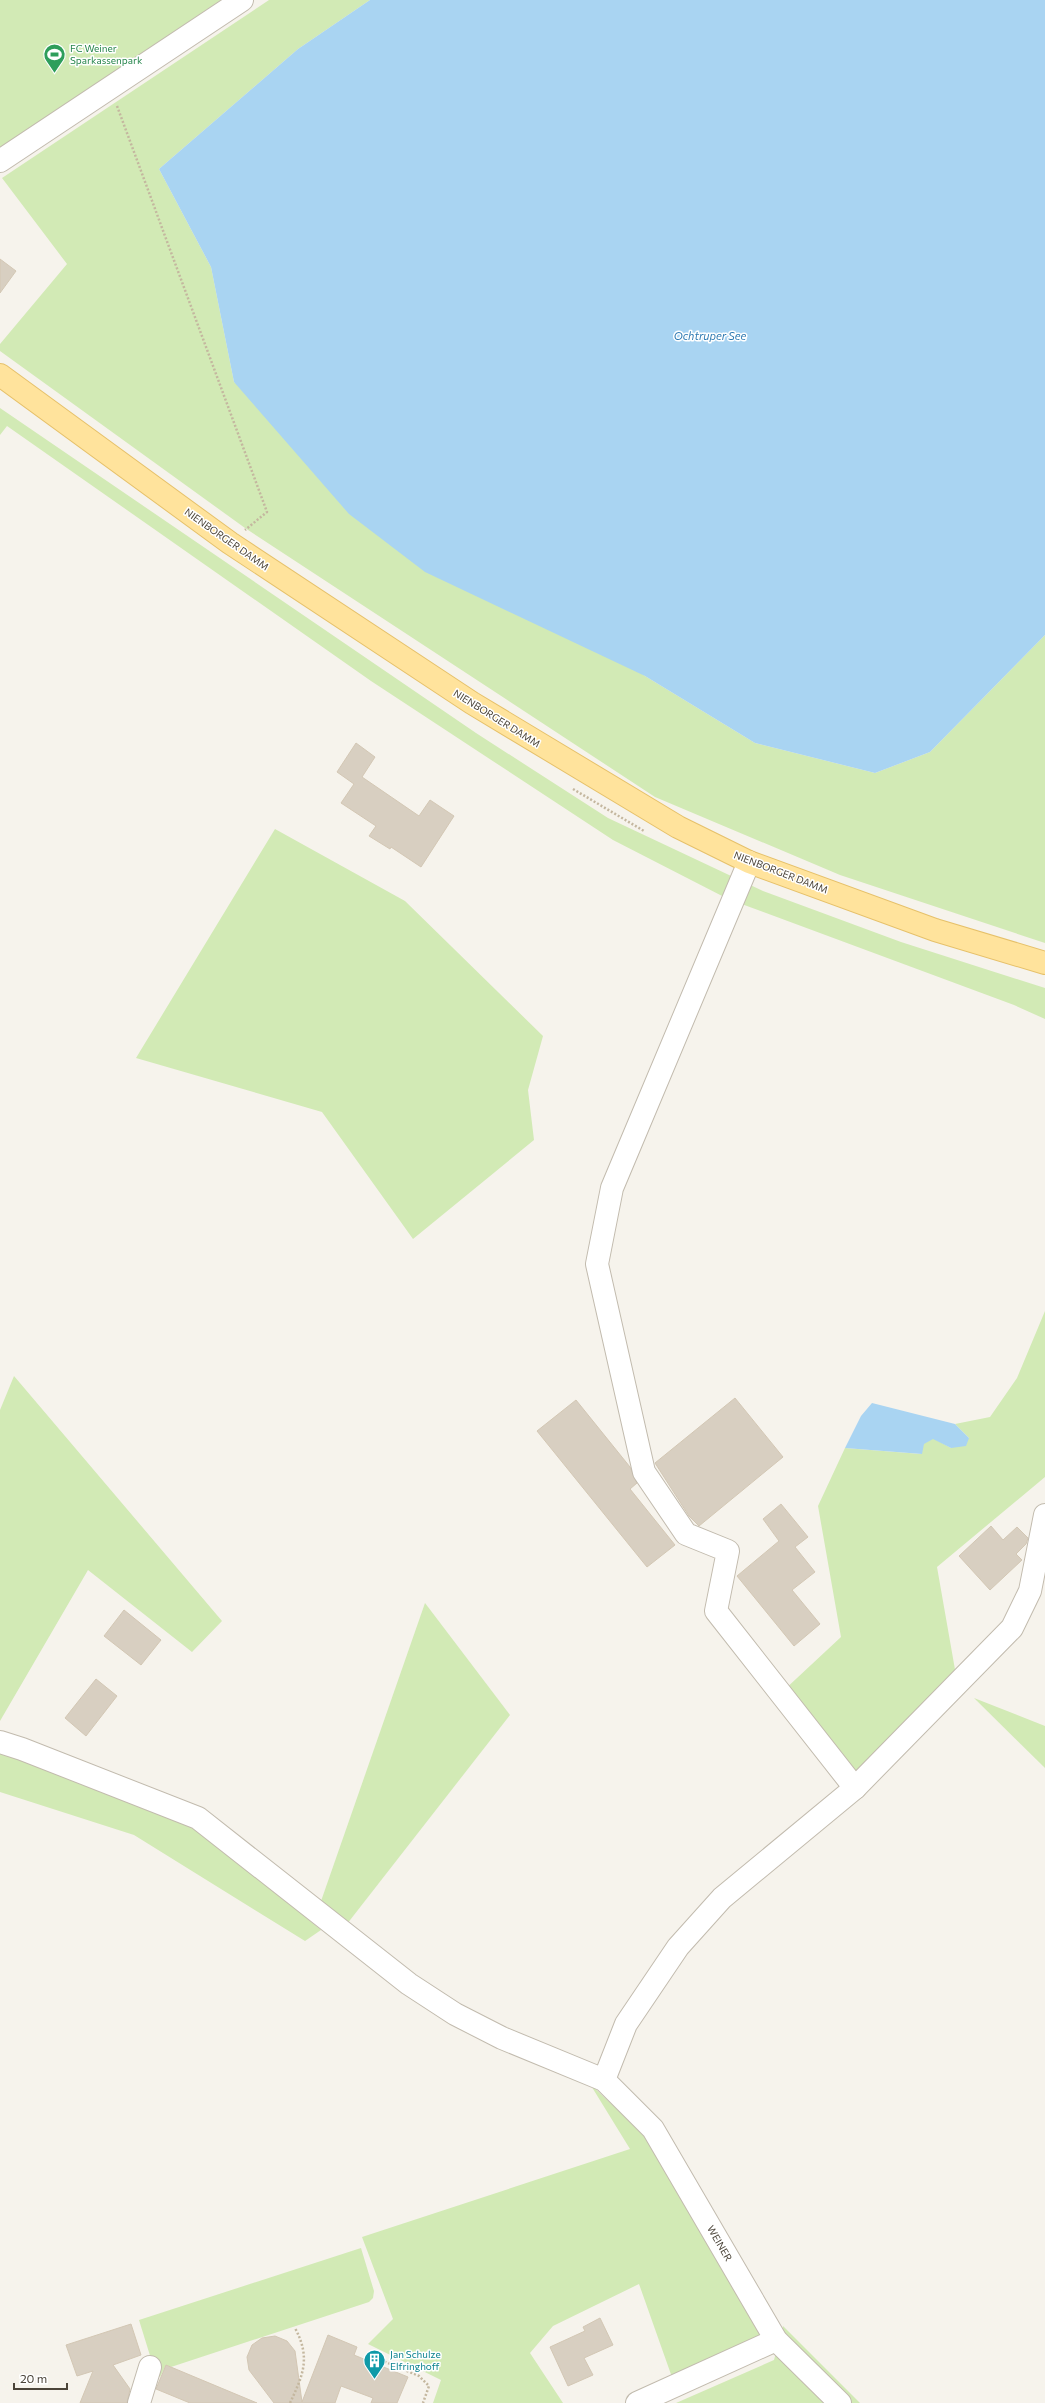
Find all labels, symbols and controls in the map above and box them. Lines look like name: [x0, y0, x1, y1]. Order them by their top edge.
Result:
sports icon: FC Weiner Sparkassenpark: [42, 41, 68, 74]
place label: FC Weiner Sparkassenpark: [70, 42, 143, 66]
water label: Ochtruper See: [674, 329, 747, 342]
street label: NIENBORGER DAMM: [183, 505, 271, 573]
street label: NIENBORGER DAMM: [451, 686, 543, 750]
street label: NIENBORGER DAMM: [732, 848, 830, 896]
street label: WEINER: [705, 2223, 735, 2263]
building icon: Jan Schulze Elfringhoff: [362, 2347, 388, 2380]
place label: Jan Schulze Elfringhoff: [390, 2348, 441, 2372]
scale bar: [14, 2365, 67, 2391]
text: 20 m: [20, 2371, 47, 2385]

